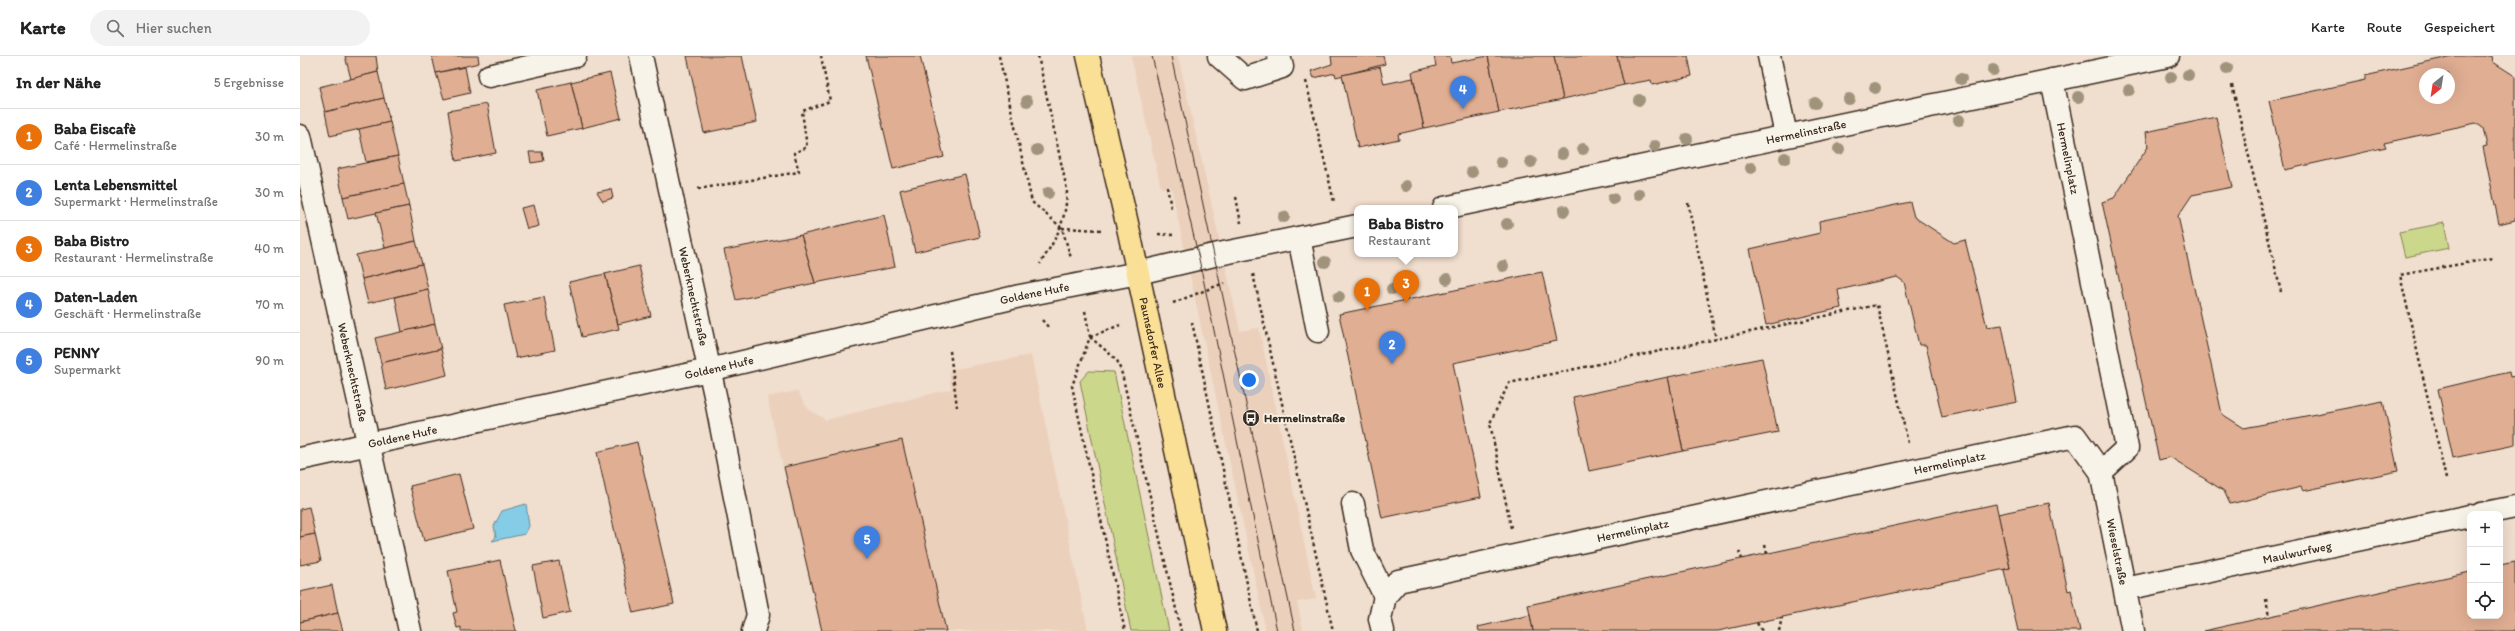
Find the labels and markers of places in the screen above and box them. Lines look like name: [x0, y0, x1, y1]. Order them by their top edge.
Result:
pin: 4: [1450, 76, 1476, 109]
pin: 3: [1393, 270, 1419, 303]
pin: 1: [1354, 278, 1380, 311]
pin: 2: [1379, 331, 1405, 364]
bus stop icon: Hermelinstraße: [1241, 408, 1261, 428]
place label: Hermelinstraße: [1264, 411, 1346, 425]
pin: 5: [854, 526, 880, 559]

